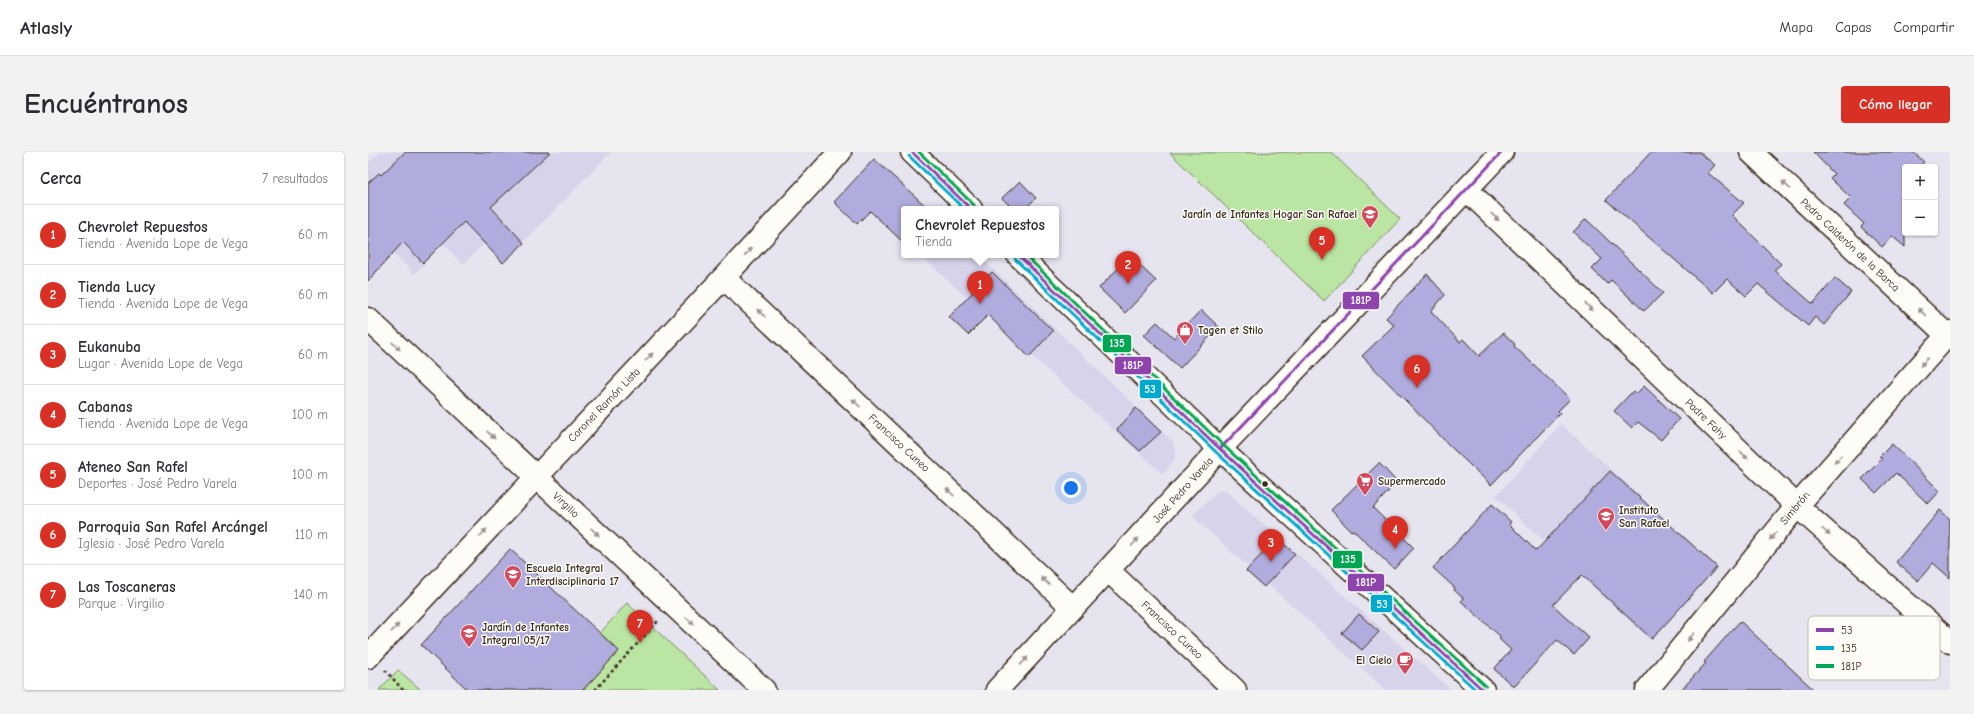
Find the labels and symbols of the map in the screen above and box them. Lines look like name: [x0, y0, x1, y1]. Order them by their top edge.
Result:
one-way arrow: [1781, 180, 1791, 189]
street label: Pedro Calderón de la Barca: [1798, 196, 1902, 294]
school or university icon: Jardín de Infantes Hogar San Rafael: [1360, 204, 1380, 229]
place label: Jardín de Infantes Hogar San Rafael: [1182, 208, 1357, 221]
one-way arrow: [1490, 212, 1500, 222]
pin: 5: [1309, 227, 1335, 260]
one-way arrow: [743, 247, 753, 257]
pin: 2: [1115, 251, 1141, 284]
pin: 1: [967, 271, 993, 304]
line badge: 181P: [1342, 291, 1380, 310]
text: 181P: [1351, 294, 1371, 307]
one-way arrow: [1584, 302, 1594, 312]
one-way arrow: [1916, 307, 1927, 316]
one-way arrow: [756, 308, 766, 318]
shop icon: Tagen et Stilo: [1175, 320, 1195, 345]
place label: Tagen et Stilo: [1198, 324, 1264, 337]
line badge: 135: [1102, 334, 1132, 353]
text: 135: [1109, 337, 1125, 350]
one-way arrow: [392, 341, 401, 350]
one-way arrow: [644, 352, 654, 362]
pin: 6: [1404, 355, 1430, 388]
line badge: 181P: [1114, 356, 1152, 375]
one-way arrow: [1920, 356, 1929, 367]
text: 181P: [1123, 359, 1143, 372]
street label: Coronel Ramón Lista: [565, 365, 643, 445]
line badge: 53: [1139, 379, 1162, 399]
text: 53: [1144, 383, 1156, 396]
street label: Padre Fahy: [1683, 396, 1730, 442]
one-way arrow: [851, 398, 861, 407]
street label: Francisco Cuneo: [866, 411, 933, 475]
one-way arrow: [486, 430, 496, 440]
one-way arrow: [1739, 450, 1749, 460]
street label: José Pedro Varela: [1150, 454, 1216, 526]
one-way arrow: [1834, 454, 1843, 464]
supermarket icon: Supermercado: [1355, 471, 1375, 496]
place label: Supermercado: [1378, 475, 1446, 488]
your location: [1061, 478, 1081, 498]
unlabelled marker: [1260, 479, 1270, 489]
one-way arrow: [945, 487, 955, 497]
street label: Simbrón: [1777, 489, 1813, 527]
street label: Virgilio: [550, 490, 582, 521]
place label: Instituto San Rafael: [1619, 504, 1669, 530]
school or university icon: Instituto San Rafael: [1596, 506, 1616, 531]
pin: 4: [1382, 516, 1408, 549]
one-way arrow: [590, 527, 600, 537]
one-way arrow: [1821, 527, 1832, 536]
one-way arrow: [478, 528, 488, 538]
pin: 3: [1258, 529, 1284, 562]
one-way arrow: [1768, 530, 1777, 541]
one-way arrow: [1130, 537, 1140, 547]
line badge: 135: [1332, 550, 1363, 569]
text: 135: [1340, 553, 1356, 566]
place label: Escuela Integral Interdisciplinaria 17: [526, 562, 619, 588]
school or university icon: Escuela Integral Interdisciplinaria 17: [503, 564, 523, 589]
line badge: 181P: [1347, 573, 1385, 592]
one-way arrow: [1040, 576, 1050, 586]
text: 181P: [1356, 576, 1376, 589]
line badge: 53: [1370, 594, 1393, 613]
street label: Francisco Cuneo: [1139, 598, 1206, 662]
text: 53: [1376, 598, 1388, 611]
pin: 7: [627, 610, 653, 643]
one-way arrow: [685, 616, 695, 625]
legend: [1808, 616, 1940, 680]
place label: Jardín de Infantes Integral 05/17: [482, 621, 569, 647]
one-way arrow: [390, 623, 399, 634]
school or university icon: Jardín de Infantes Integral 05/17: [459, 623, 479, 648]
text: 53: [1841, 624, 1853, 637]
one-way arrow: [1686, 631, 1695, 642]
text: 135: [1841, 642, 1857, 655]
cafe icon: El Cielo: [1395, 650, 1415, 675]
place label: El Cielo: [1356, 654, 1392, 667]
one-way arrow: [1019, 656, 1028, 667]
text: 181P: [1841, 660, 1862, 673]

